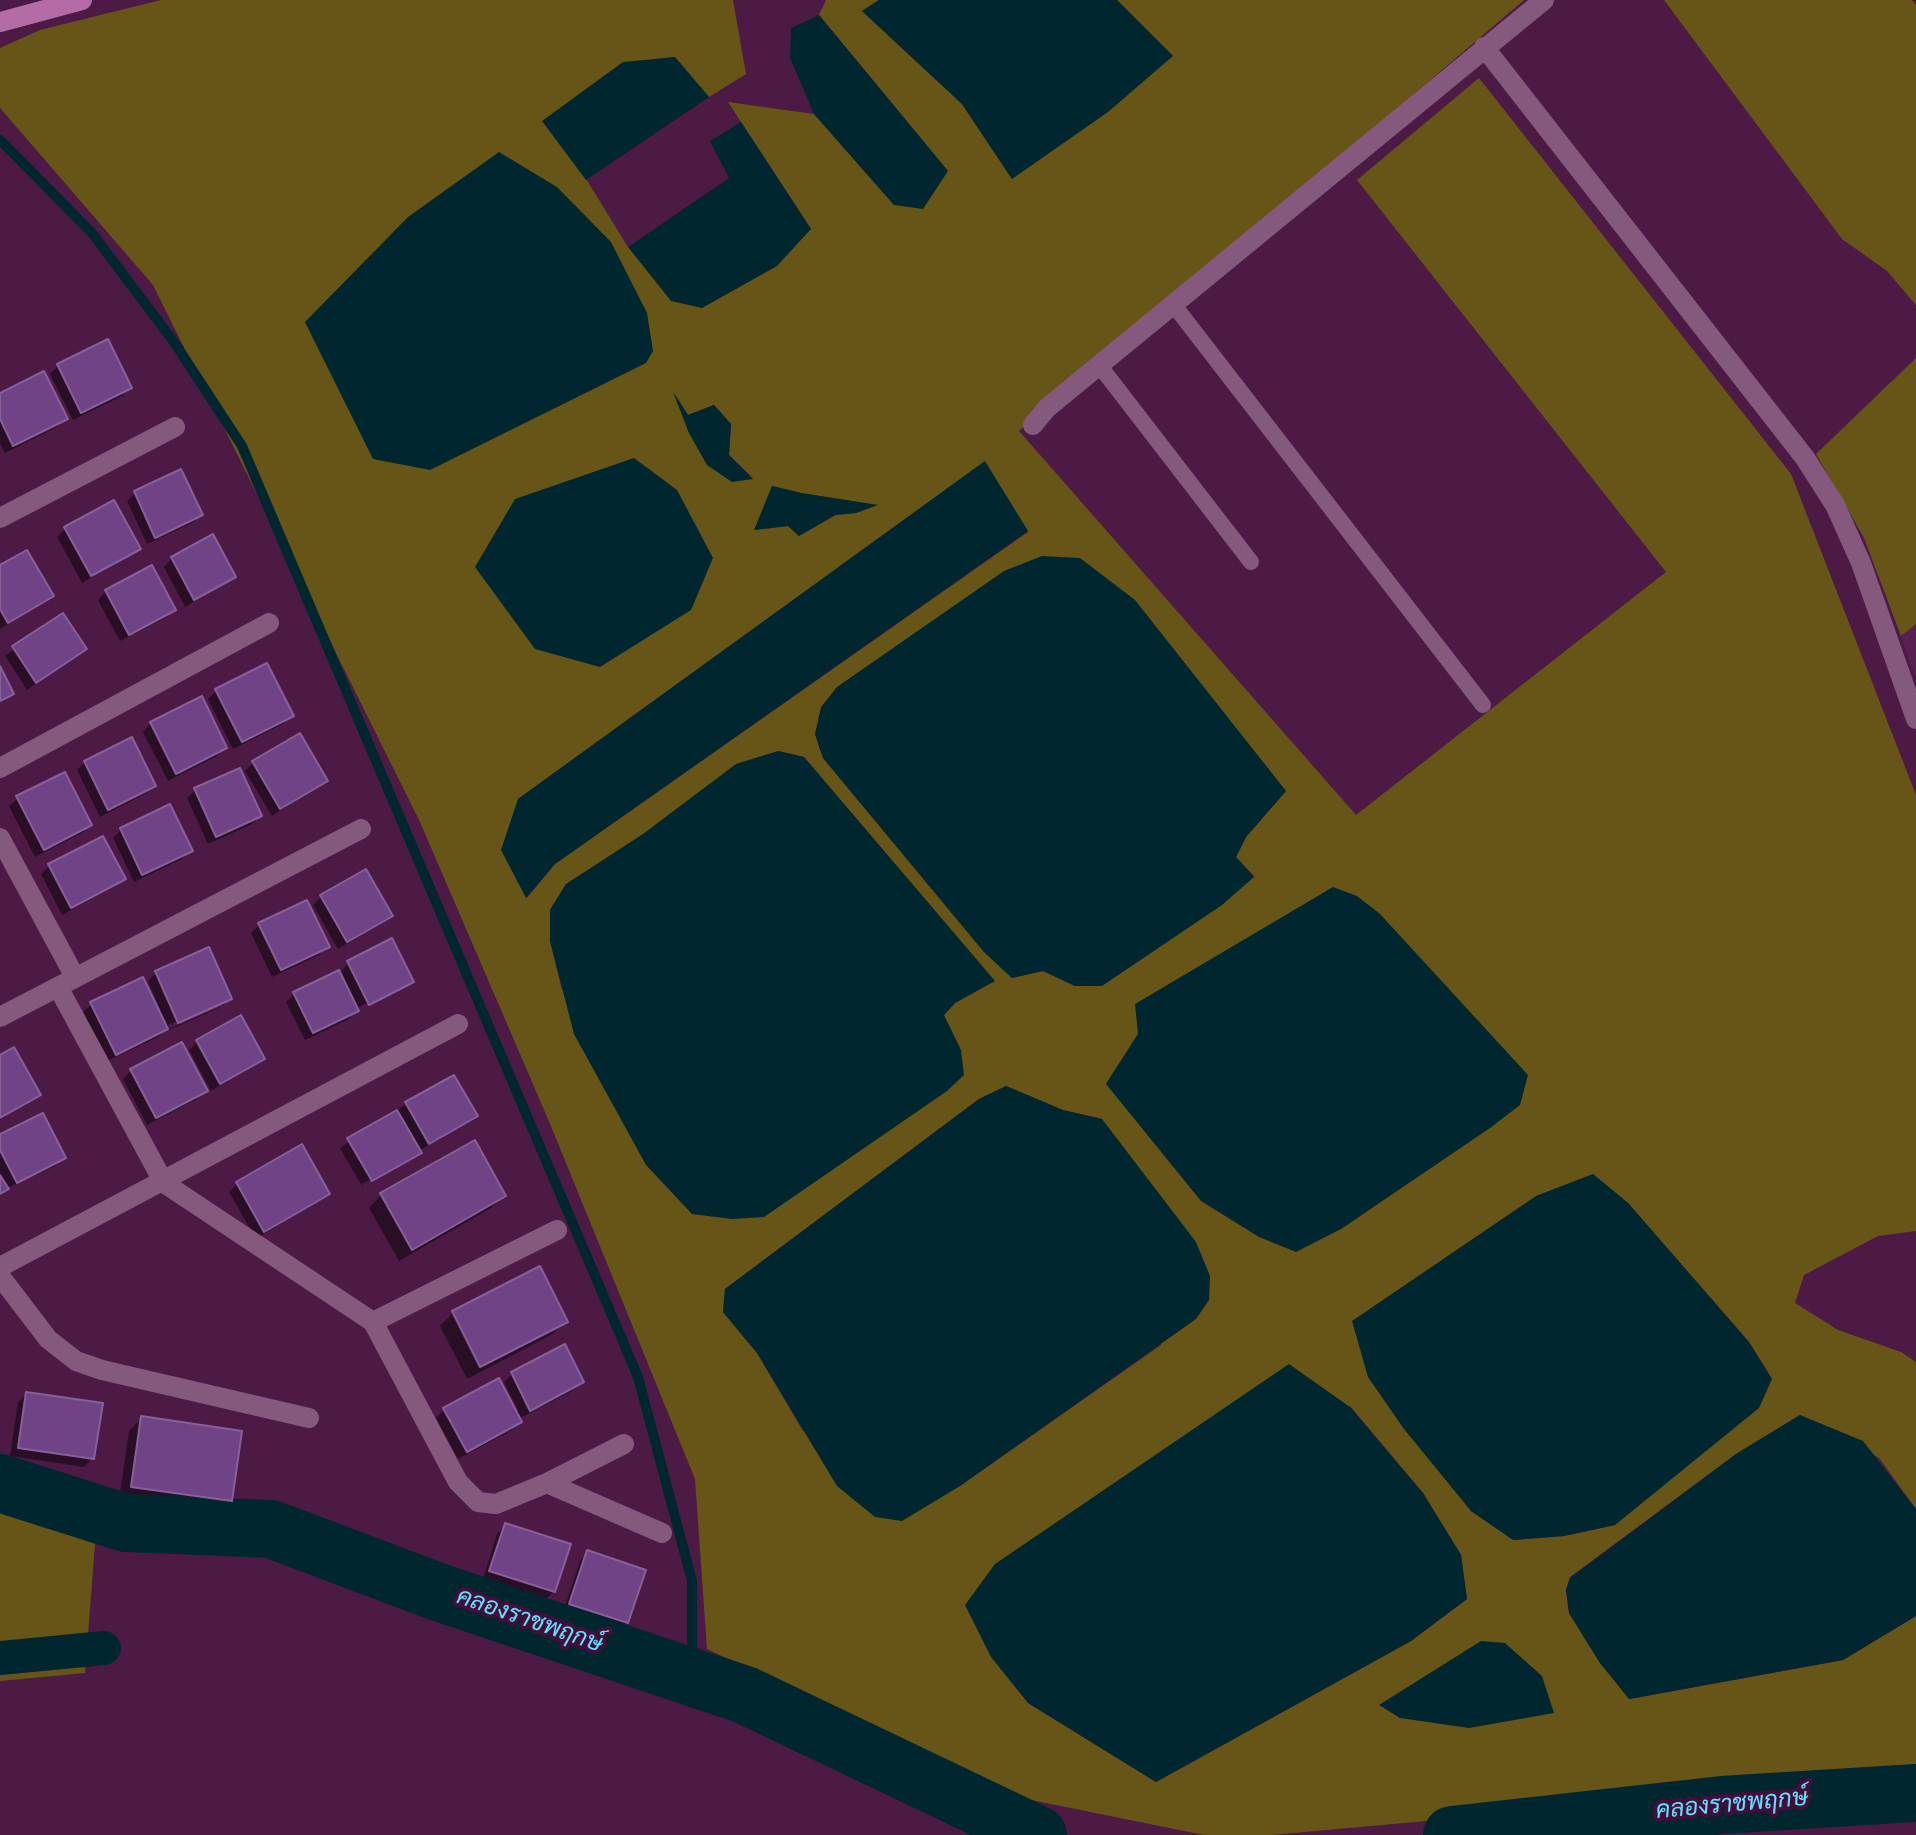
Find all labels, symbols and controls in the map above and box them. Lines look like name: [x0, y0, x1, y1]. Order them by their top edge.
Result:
water label: คลองราชพฤกษ์: [452, 1584, 606, 1660]
water label: คลองราชพฤกษ์: [1655, 1785, 1809, 1827]

